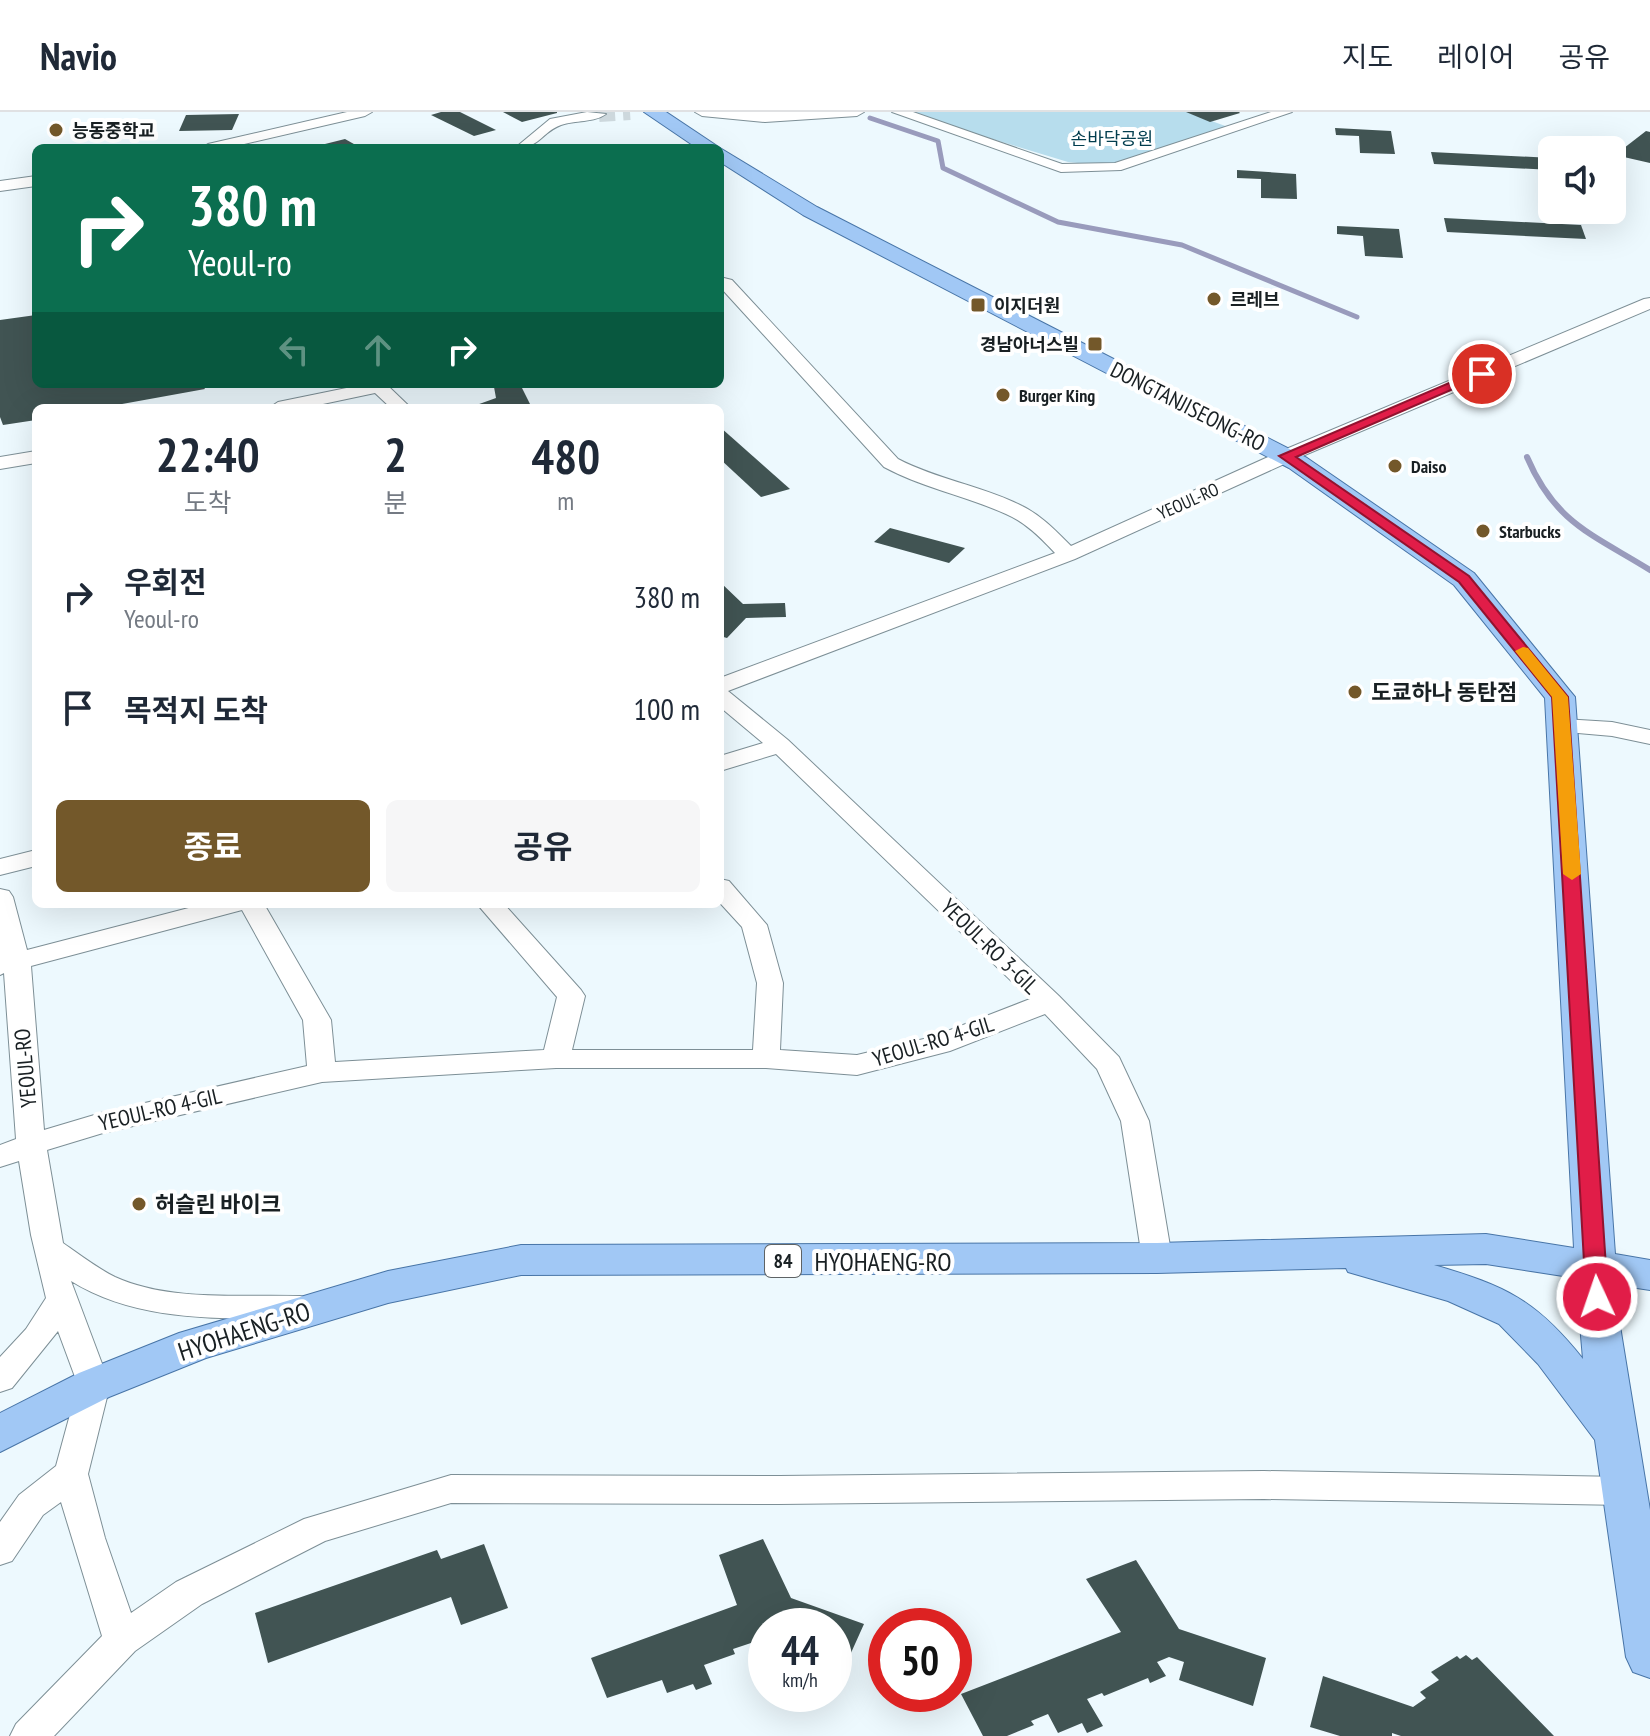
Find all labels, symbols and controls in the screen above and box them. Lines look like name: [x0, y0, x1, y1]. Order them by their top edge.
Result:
text: Navio: [40, 31, 117, 80]
text: 지도: [1342, 38, 1393, 75]
text: 레이어: [1437, 38, 1514, 75]
text: 공유: [1558, 38, 1610, 75]
place label: 능동중학교: [72, 119, 155, 142]
marker: 능동중학교: [47, 121, 65, 139]
park label: 손바닥공원: [1071, 127, 1153, 150]
map controls: [1538, 136, 1626, 224]
button: sound: [1538, 136, 1626, 224]
text: 380 m: [188, 169, 317, 241]
icon: right: [56, 176, 160, 280]
text: Yeoul-ro: [188, 239, 292, 286]
place label: 르레브: [1230, 288, 1280, 311]
marker: 르레브: [1205, 290, 1223, 308]
place label: 이지더원: [994, 294, 1060, 317]
marker: 이지더원: [969, 296, 987, 314]
icon: left: [272, 328, 316, 372]
icon: ahead: [356, 328, 400, 372]
icon: right: [440, 328, 484, 372]
place label: 경남아너스빌: [980, 333, 1079, 356]
marker: 경남아너스빌: [1086, 335, 1104, 353]
pin: [1448, 340, 1516, 408]
icon: arrive: [1460, 352, 1504, 396]
street label: DONGTANJISEONG-RO: [1106, 355, 1270, 457]
place label: Burger King: [1019, 384, 1095, 407]
marker: Burger King: [994, 386, 1012, 404]
text: 22:40: [156, 423, 260, 485]
text: 2: [384, 423, 407, 485]
text: 480: [531, 425, 600, 487]
place label: Daiso: [1411, 455, 1446, 478]
marker: Daiso: [1386, 457, 1404, 475]
street label: YEOUL-RO: [1154, 477, 1222, 525]
text: m: [557, 484, 574, 517]
text: 도착: [184, 486, 232, 519]
text: 분: [384, 486, 407, 519]
place label: Starbucks: [1499, 520, 1561, 543]
marker: Starbucks: [1474, 522, 1492, 540]
text: 우회전: [124, 562, 207, 601]
icon: right: [56, 574, 100, 618]
text: 380 m: [634, 577, 700, 616]
text: Yeoul-ro: [124, 602, 199, 635]
place label: 도쿄하나 동탄점: [1371, 678, 1517, 706]
marker: 도쿄하나 동탄점: [1346, 683, 1364, 701]
icon: arrive: [56, 686, 100, 730]
text: 100 m: [634, 689, 700, 728]
text: 목적지 도착: [124, 690, 268, 729]
button: 종료: [56, 800, 370, 892]
button: 공유: [386, 800, 700, 892]
street label: YEOUL-RO 3-GIL: [935, 892, 1045, 1000]
street label: YEOUL-RO 4-GIL: [869, 1009, 997, 1073]
street label: YEOUL-RO: [8, 1027, 42, 1109]
street label: YEOUL-RO 4-GIL: [96, 1081, 224, 1137]
place label: 허슬린 바이크: [155, 1190, 281, 1218]
marker: 허슬린 바이크: [130, 1195, 148, 1213]
road number: 84: [765, 1245, 801, 1277]
street label: HYOHAENG-RO: [815, 1245, 951, 1278]
position arrow: [1555, 1255, 1639, 1339]
street label: HYOHAENG-RO: [174, 1294, 314, 1368]
speed limit sign: 50: [868, 1608, 972, 1712]
text: 44: [781, 1624, 819, 1676]
text: km/h: [782, 1667, 818, 1693]

